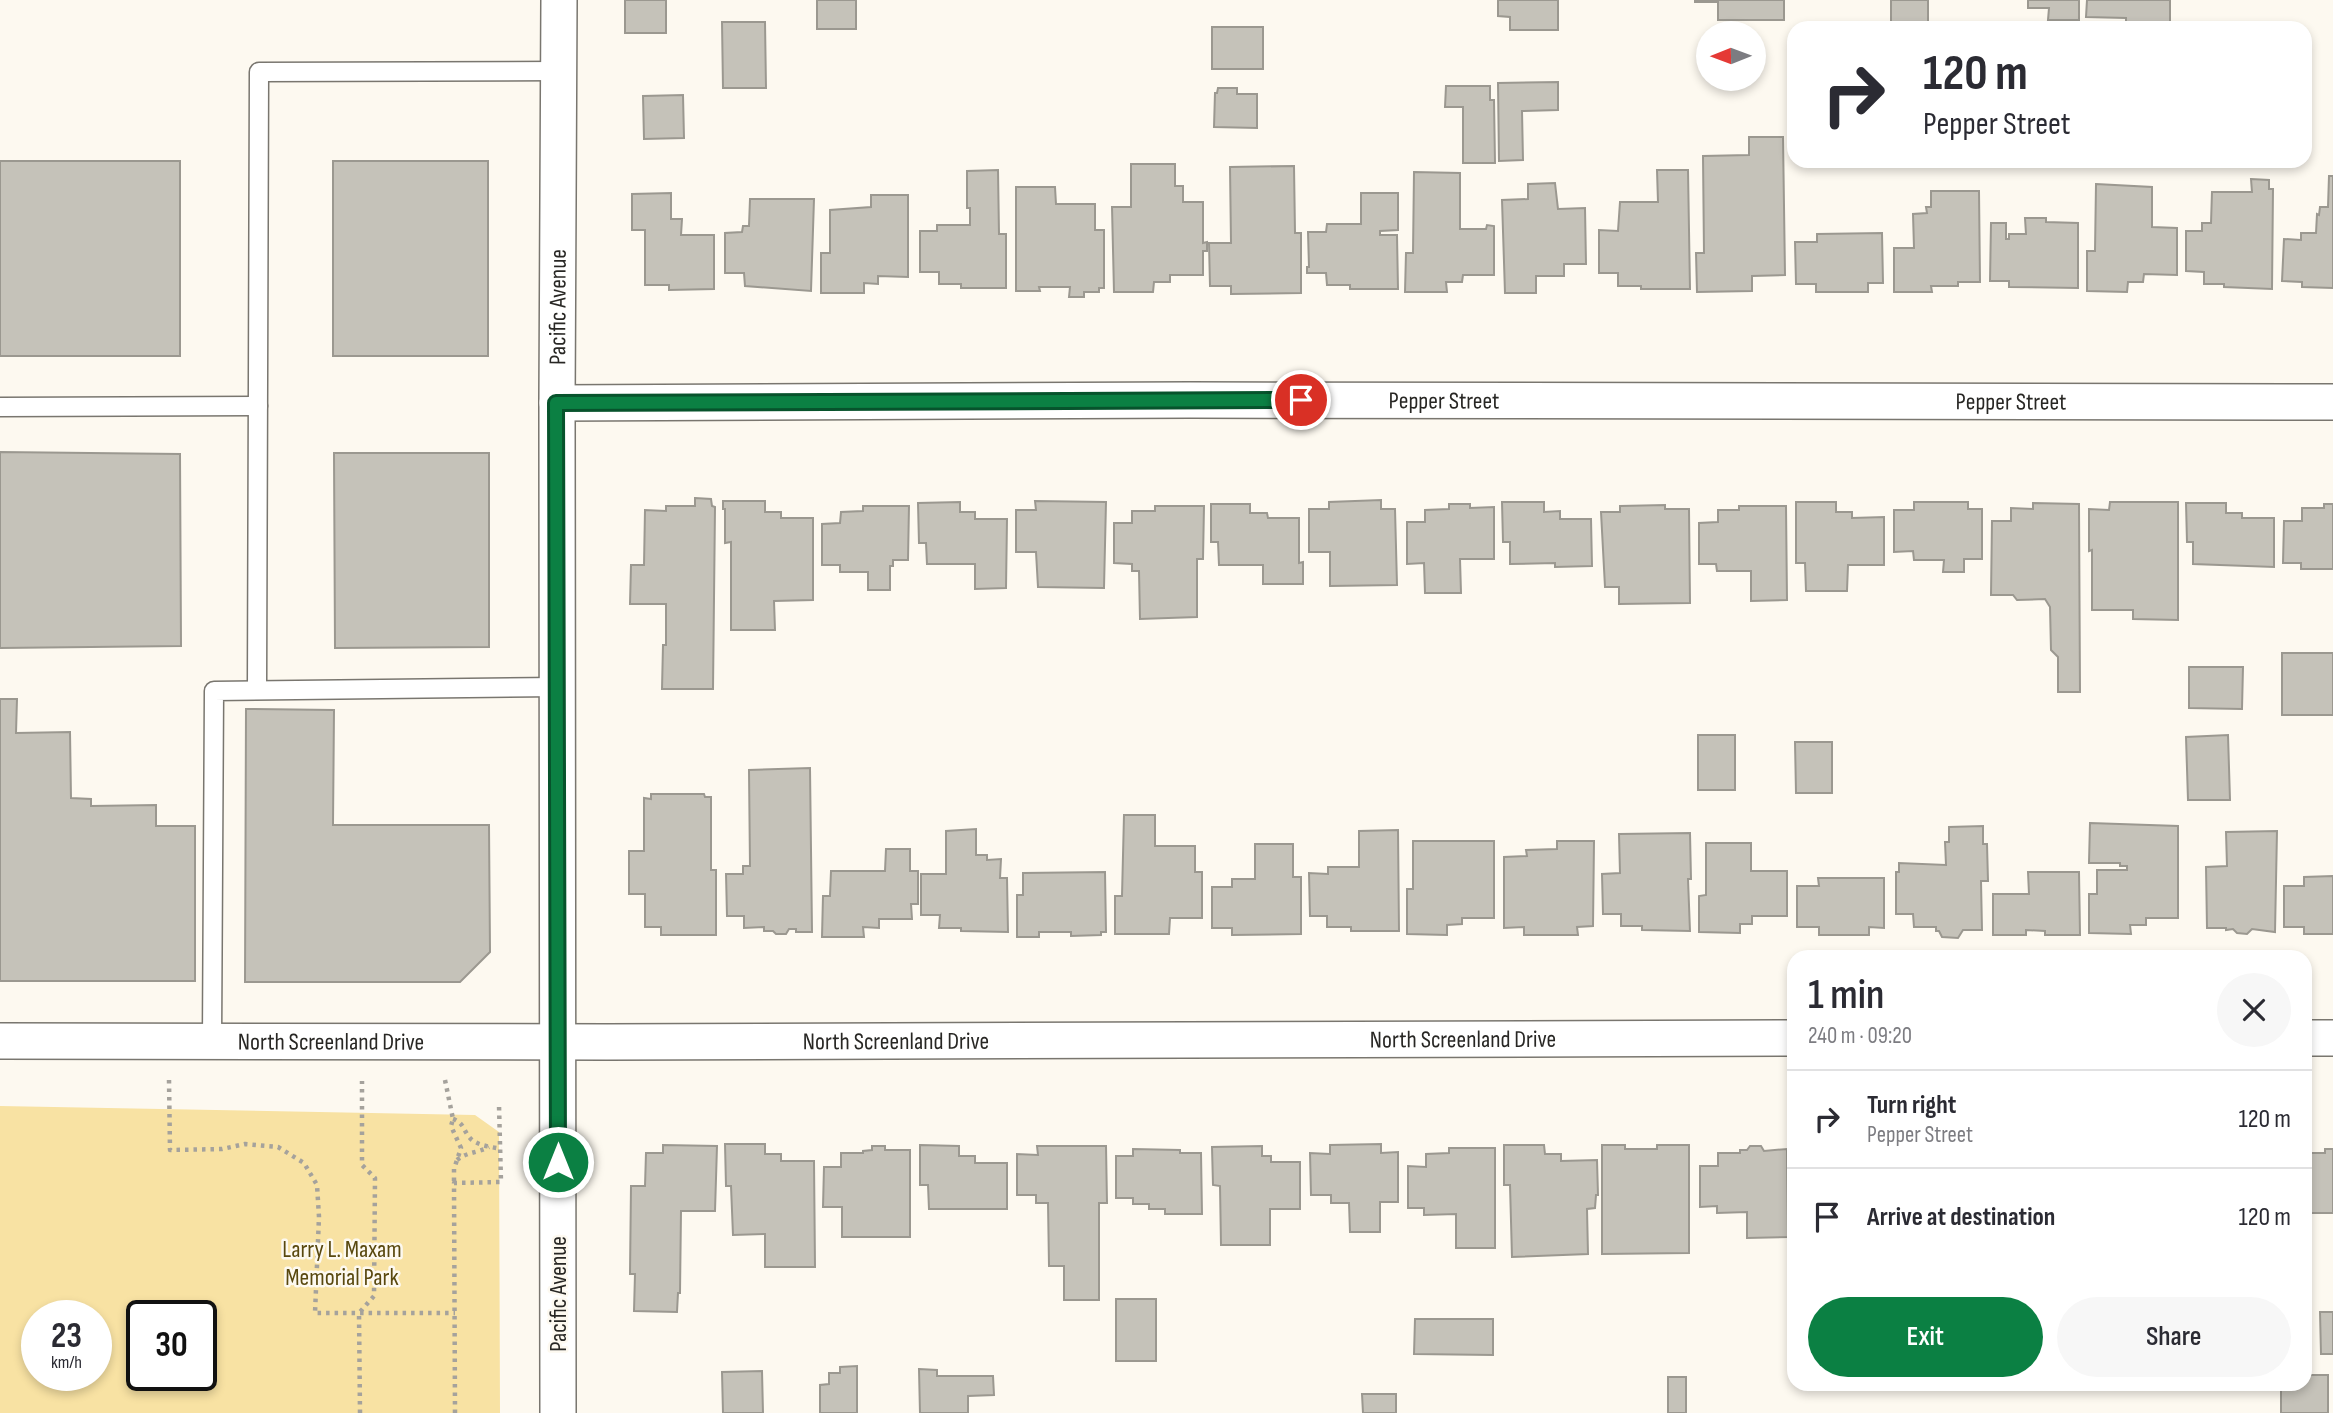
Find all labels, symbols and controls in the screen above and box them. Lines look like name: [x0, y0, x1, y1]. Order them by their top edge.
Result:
north arrow: [1696, 21, 1766, 91]
map controls: [1696, 21, 1766, 91]
text: 120 m: [1923, 45, 2028, 104]
icon: right: [1808, 49, 1899, 140]
text: Pepper Street: [1923, 105, 2071, 144]
street label: Pacific Avenue: [543, 249, 573, 365]
pin: [1271, 370, 1331, 430]
icon: arrive: [1282, 381, 1320, 419]
street label: Pepper Street: [1389, 386, 1499, 416]
street label: Pepper Street: [1956, 387, 2066, 417]
text: 1 min: [1808, 970, 1884, 1021]
button: close: [2217, 973, 2291, 1047]
text: 240 m · 09:20: [1808, 1022, 1912, 1050]
street label: North Screenland Drive: [1370, 1025, 1556, 1054]
street label: North Screenland Drive: [238, 1027, 424, 1057]
street label: North Screenland Drive: [803, 1027, 989, 1056]
text: Turn right: [1867, 1090, 1956, 1121]
icon: right: [1808, 1100, 1846, 1138]
text: 120 m: [2238, 1104, 2291, 1135]
text: Pepper Street: [1867, 1121, 1973, 1149]
position arrow: [521, 1125, 595, 1199]
icon: arrive: [1808, 1198, 1846, 1236]
text: Arrive at destination: [1867, 1202, 2055, 1233]
text: 120 m: [2238, 1202, 2291, 1233]
park label: Larry L. Maxam Memorial Park: [282, 1235, 402, 1292]
street label: Pacific Avenue: [544, 1236, 573, 1352]
button: Exit: [1808, 1297, 2043, 1377]
button: Share: [2057, 1297, 2291, 1377]
speed limit sign: 30: [126, 1300, 217, 1391]
text: 23: [51, 1315, 82, 1358]
text: km/h: [51, 1352, 82, 1373]

